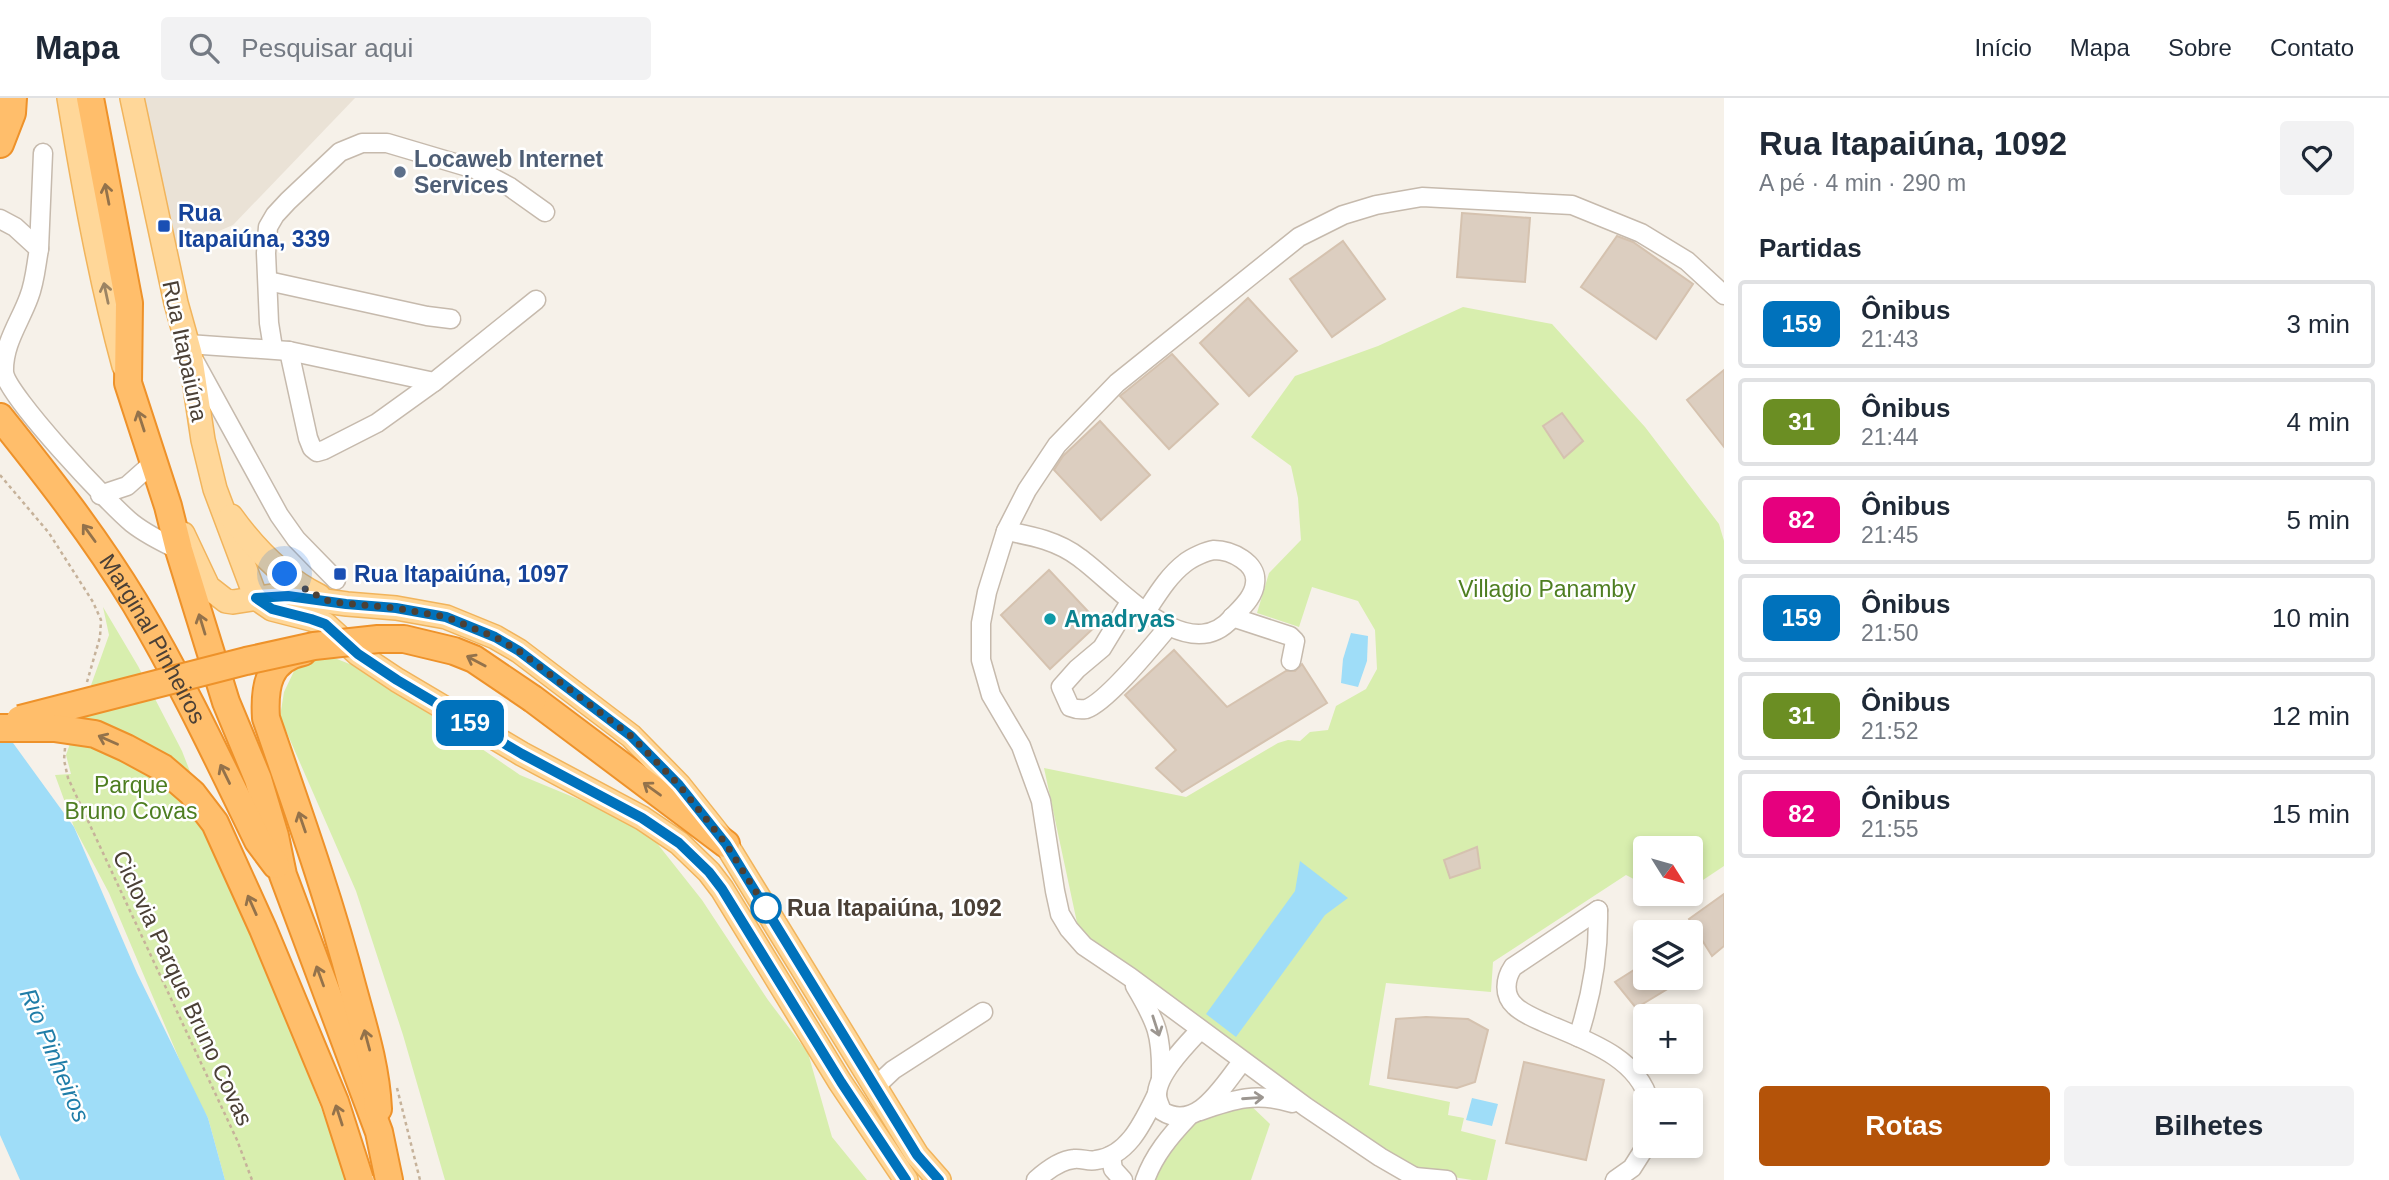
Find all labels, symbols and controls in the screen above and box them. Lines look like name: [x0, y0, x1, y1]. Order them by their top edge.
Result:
search box: [161, 17, 651, 80]
text: Mapa: [35, 29, 119, 66]
icon: search: [185, 29, 223, 67]
text: Pesquisar aqui: [241, 33, 413, 63]
text: Início: [1974, 34, 2032, 61]
text: Mapa: [2070, 34, 2130, 61]
text: Sobre: [2168, 34, 2232, 61]
text: Contato: [2270, 34, 2354, 61]
button: heart: [2280, 121, 2354, 195]
text: Rua Itapaiúna, 1092: [1759, 125, 2067, 162]
place label: Locaweb Internet Services: [414, 146, 603, 198]
marker: Locaweb Internet Services: [392, 164, 408, 180]
text: A pé · 4 min · 290 m: [1759, 170, 1966, 196]
one-way arrow: [99, 183, 113, 206]
place label: Rua Itapaiúna, 339: [178, 200, 330, 252]
marker: Rua Itapaiúna, 339: [156, 218, 172, 234]
text: Partidas: [1759, 233, 1862, 263]
street label: Rua Itapaiúna: [157, 278, 213, 424]
one-way arrow: [99, 282, 113, 305]
text: Ônibus: [1861, 295, 1951, 325]
text: 3 min: [2286, 309, 2350, 339]
text: 159: [1781, 310, 1822, 337]
text: 21:43: [1861, 326, 1919, 352]
text: Ônibus: [1861, 393, 1951, 423]
text: 4 min: [2286, 407, 2350, 437]
text: 31: [1788, 408, 1815, 435]
one-way arrow: [134, 411, 146, 433]
text: 21:44: [1861, 424, 1919, 450]
text: Ônibus: [1861, 491, 1951, 521]
text: 5 min: [2286, 505, 2350, 535]
text: 82: [1788, 506, 1815, 533]
text: 21:45: [1861, 522, 1919, 548]
one-way arrow: [82, 524, 96, 543]
street label: Marginal Pinheiros: [94, 549, 211, 728]
your location: [267, 556, 302, 591]
place label: Rua Itapaiúna, 1097: [354, 561, 569, 587]
marker: Rua Itapaiúna, 1097: [332, 566, 348, 582]
park label: Villagio Panamby: [1458, 576, 1636, 602]
text: Ônibus: [1861, 589, 1951, 619]
text: 10 min: [2272, 603, 2350, 633]
text: 159: [1781, 604, 1822, 631]
place label: Amadryas: [1064, 606, 1175, 632]
marker: Amadryas: [1042, 611, 1058, 627]
one-way arrow: [195, 614, 207, 636]
text: 21:50: [1861, 620, 1919, 646]
one-way arrow: [466, 654, 487, 667]
text: Ônibus: [1861, 687, 1951, 717]
line badge: 159: [430, 700, 510, 746]
text: 12 min: [2272, 701, 2350, 731]
text: 31: [1788, 702, 1815, 729]
text: 159: [450, 709, 490, 736]
text: 21:52: [1861, 718, 1919, 744]
one-way arrow: [98, 733, 120, 746]
one-way arrow: [218, 764, 232, 785]
park label: Parque Bruno Covas: [65, 772, 197, 824]
one-way arrow: [643, 781, 661, 796]
text: Ônibus: [1861, 785, 1951, 815]
text: 15 min: [2272, 799, 2350, 829]
text: 82: [1788, 800, 1815, 827]
one-way arrow: [295, 812, 307, 834]
text: 21:55: [1861, 816, 1919, 842]
north arrow: [1633, 836, 1703, 906]
map controls: [1633, 836, 1703, 1158]
street label: Ciclovia Parque Bruno Covas: [108, 846, 258, 1130]
marker: Rua Itapaiúna, 1092: [751, 893, 781, 923]
one-way arrow: [245, 895, 258, 916]
place label: Rua Itapaiúna, 1092: [787, 895, 1002, 921]
button: layers: [1633, 920, 1703, 990]
one-way arrow: [313, 966, 325, 988]
water label: Rio Pinheiros: [15, 984, 95, 1126]
button: +: [1633, 1004, 1703, 1074]
one-way arrow: [1150, 1015, 1163, 1037]
one-way arrow: [360, 1029, 373, 1052]
button: Rotas: [1759, 1086, 2050, 1166]
button: Bilhetes: [2064, 1086, 2354, 1166]
button: −: [1633, 1088, 1703, 1158]
one-way arrow: [1241, 1091, 1264, 1104]
one-way arrow: [332, 1104, 345, 1126]

